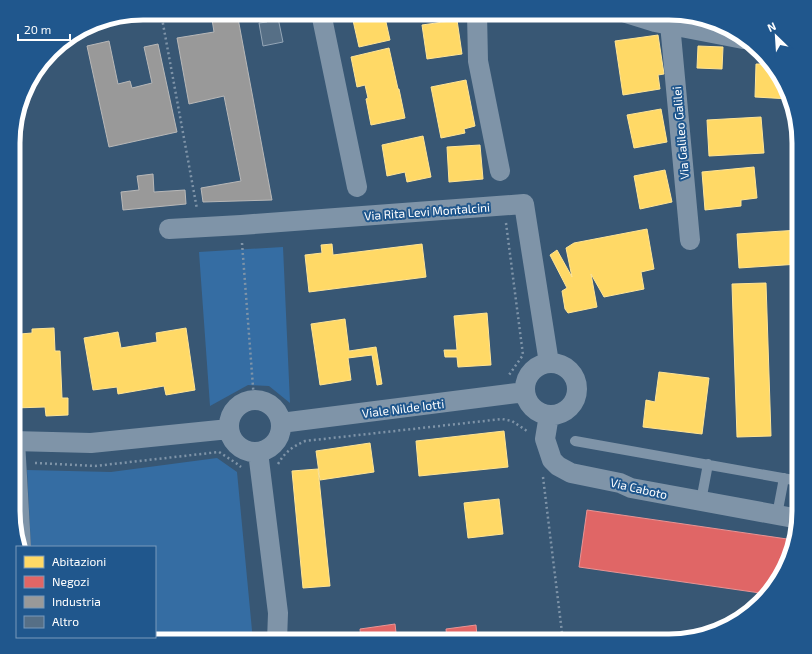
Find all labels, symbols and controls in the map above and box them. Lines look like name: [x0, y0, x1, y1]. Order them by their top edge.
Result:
scale bar: [18, 16, 70, 42]
north arrow: [756, 16, 796, 56]
text: N: [765, 19, 778, 34]
text: 20 m: [24, 22, 51, 36]
street label: Via Galileo Galilei: [669, 86, 691, 180]
street label: Via Rita Levi Montalcini: [364, 200, 490, 222]
street label: Viale Nilde Iotti: [361, 396, 445, 420]
street label: Via Caboto: [609, 475, 669, 501]
legend: [16, 546, 156, 638]
text: Abitazioni: [52, 554, 106, 568]
text: Negozi: [52, 574, 89, 588]
text: Industria: [52, 594, 101, 608]
text: Altro: [52, 614, 79, 628]

